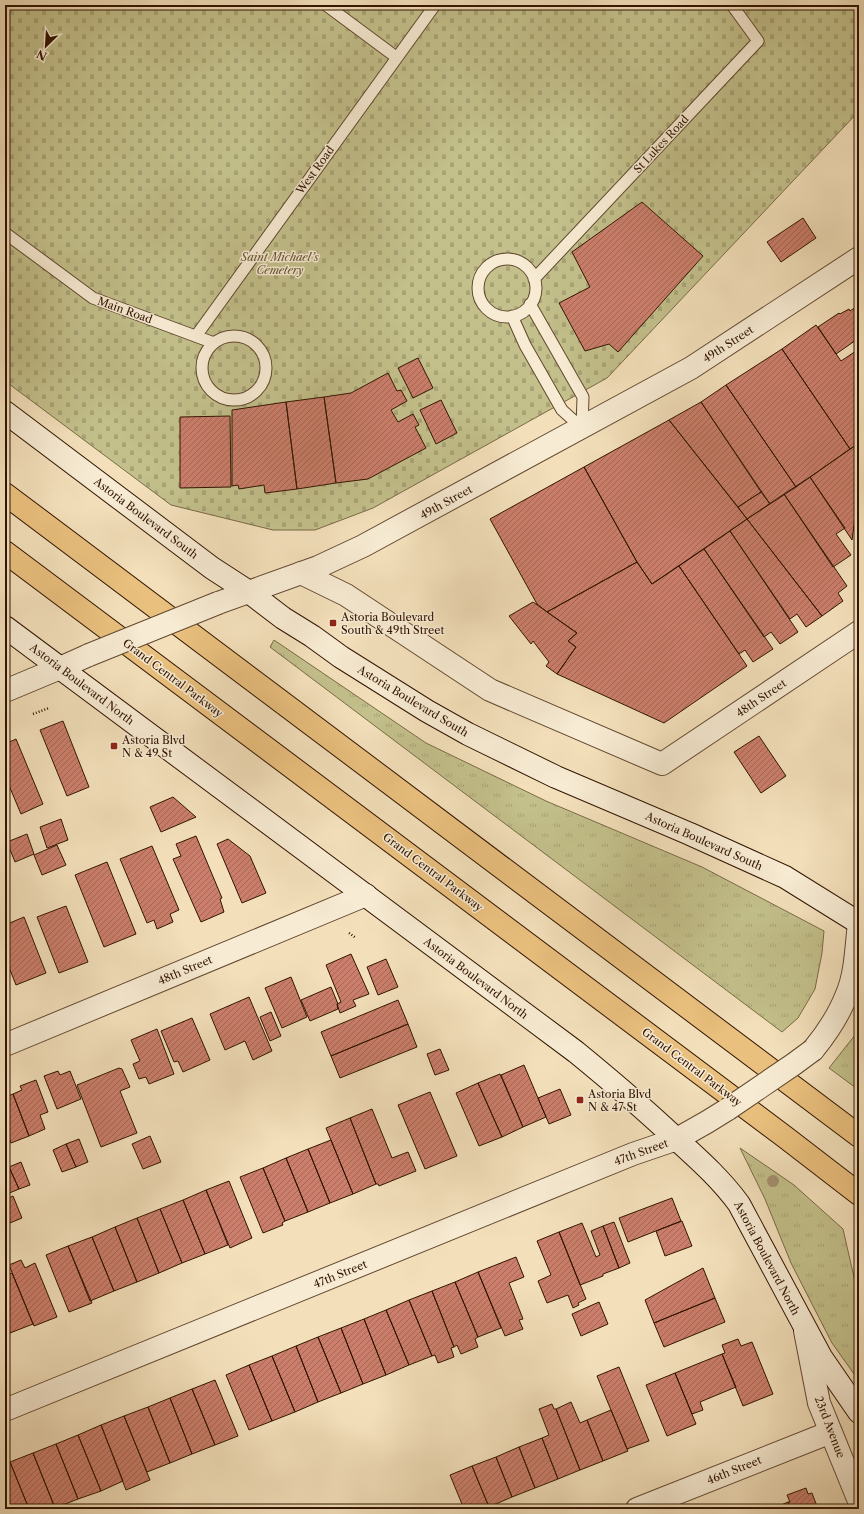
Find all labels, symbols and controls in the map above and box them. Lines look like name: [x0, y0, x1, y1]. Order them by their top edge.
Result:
north arrow: [26, 26, 66, 66]
text: N: [34, 47, 49, 63]
street label: St Lukes Road: [631, 112, 692, 176]
street label: West Road: [292, 143, 337, 198]
park label: Saint Michael’s Cemetery: [240, 250, 319, 277]
street label: Main Road: [96, 294, 155, 326]
street label: 49th Street: [700, 322, 756, 366]
street label: Astoria Boulevard South: [90, 474, 201, 562]
street label: 49th Street: [417, 482, 475, 522]
place label: Astoria Boulevard South & 49th Street: [340, 610, 444, 637]
marker: Astoria Boulevard South & 49th Street: [328, 618, 338, 628]
street label: Grand Central Parkway: [120, 636, 227, 721]
street label: Astoria Boulevard North: [26, 640, 137, 728]
street label: Astoria Boulevard South: [354, 662, 471, 740]
street label: 48th Street: [733, 676, 789, 720]
place label: Astoria Blvd N & 49 St: [121, 733, 186, 760]
marker: Astoria Blvd N & 49 St: [109, 741, 119, 751]
street label: Astoria Boulevard South: [642, 808, 765, 873]
street label: Grand Central Parkway: [380, 830, 487, 915]
street label: Astoria Boulevard North: [420, 934, 531, 1022]
street label: 48th Street: [156, 952, 214, 988]
street label: Grand Central Parkway: [639, 1025, 746, 1110]
place label: Astoria Blvd N & 47 St: [587, 1087, 652, 1114]
marker: Astoria Blvd N & 47 St: [575, 1095, 585, 1105]
street label: 47th Street: [612, 1136, 670, 1168]
street label: Astoria Boulevard North: [731, 1198, 803, 1317]
street label: 47th Street: [311, 1257, 369, 1291]
street label: 23rd Avenue: [812, 1394, 848, 1460]
street label: 46th Street: [705, 1453, 763, 1487]

